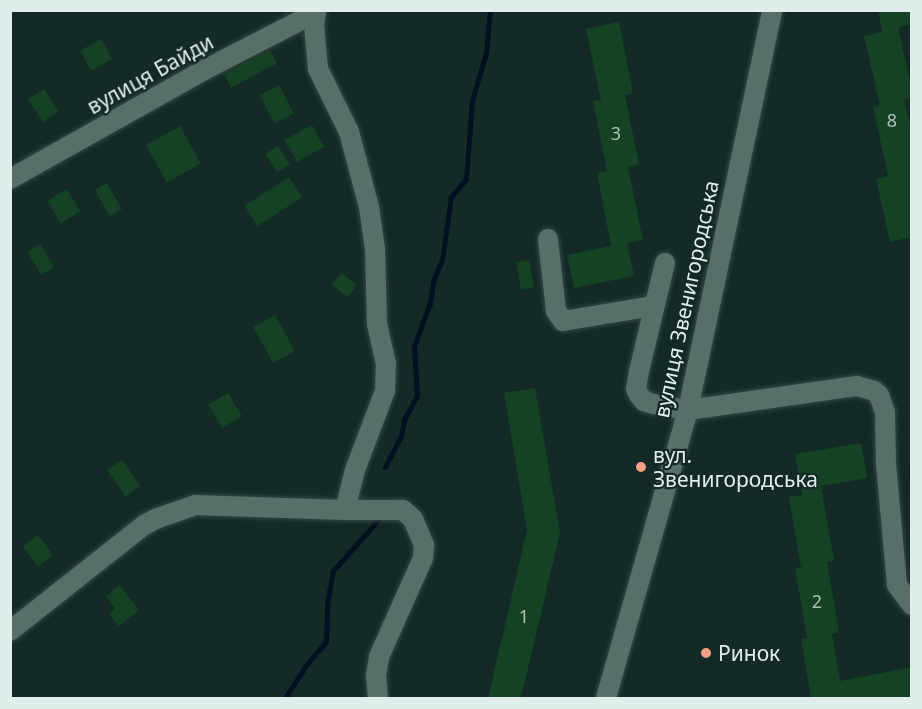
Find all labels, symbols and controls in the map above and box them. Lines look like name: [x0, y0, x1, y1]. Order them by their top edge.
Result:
street label: вулиця Байди: [82, 29, 218, 119]
house number: 8: [887, 109, 897, 131]
house number: 3: [611, 122, 621, 144]
street label: вулиця Звенигородська: [649, 178, 723, 420]
place label: вул. Звенигородська: [653, 442, 818, 492]
marker: вул. Звенигородська: [634, 460, 648, 474]
house number: 2: [812, 590, 822, 612]
house number: 1: [519, 605, 529, 627]
place label: Ринок: [718, 640, 780, 666]
marker: Ринок: [699, 646, 713, 660]

